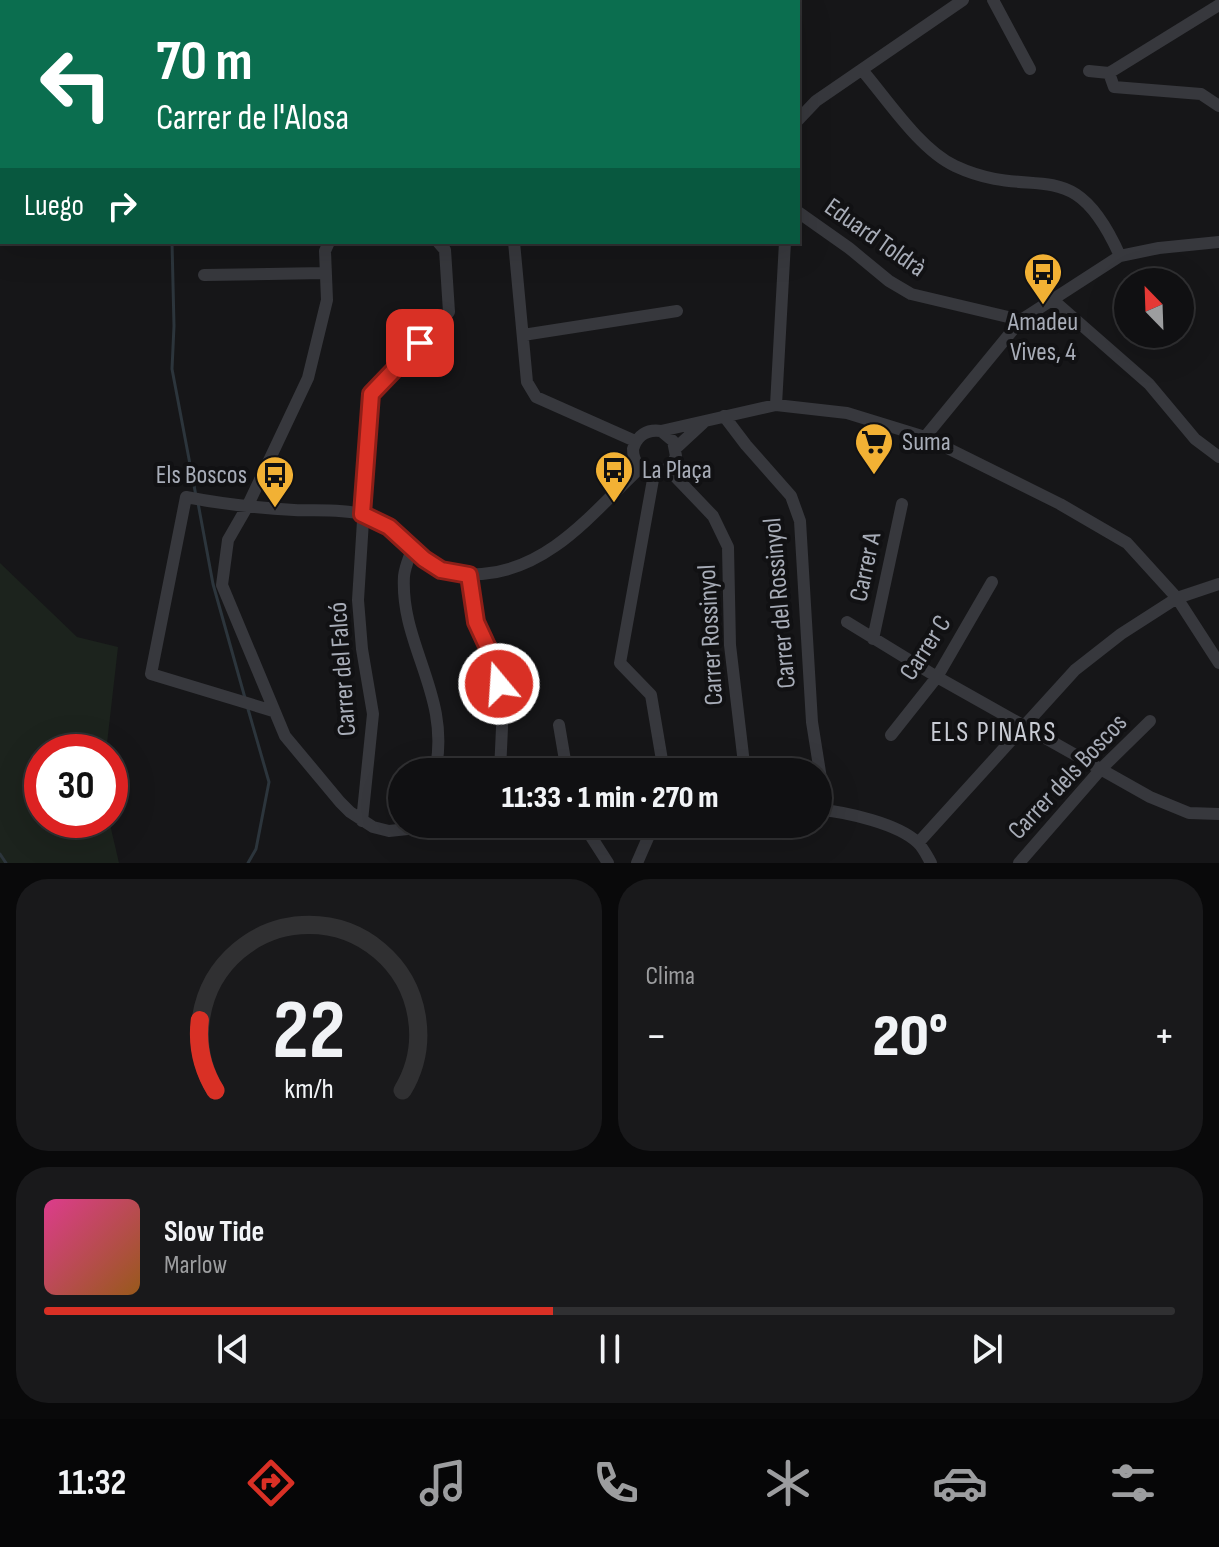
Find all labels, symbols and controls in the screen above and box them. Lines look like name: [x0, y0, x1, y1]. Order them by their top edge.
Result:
text: 70 m: [156, 29, 253, 96]
icon: left: [24, 32, 128, 136]
text: Carrer de l'Alosa: [156, 97, 349, 140]
icon: right: [100, 184, 144, 228]
text: Luego: [24, 188, 84, 224]
street label: Eduard Toldrà: [818, 192, 932, 284]
bus stop icon: Amadeu Vives, 4: [1022, 251, 1064, 306]
north arrow: [1114, 268, 1194, 348]
map controls: [1114, 268, 1194, 348]
place label: Amadeu Vives, 4: [1007, 307, 1078, 368]
pin: [386, 309, 454, 377]
icon: arrive: [398, 321, 442, 365]
supermarket icon: Suma: [853, 421, 895, 476]
place label: Suma: [902, 427, 951, 458]
bus stop icon: La Plaça: [593, 449, 635, 504]
bus stop icon: Els Boscos: [254, 454, 296, 509]
place label: La Plaça: [642, 455, 712, 486]
place label: Els Boscos: [156, 460, 247, 491]
street label: Carrer del Rossinyol: [757, 516, 803, 690]
street label: Carrer A: [844, 529, 889, 604]
street label: Carrer Rossinyol: [692, 564, 730, 706]
street label: Carrer del Falcó: [323, 601, 363, 737]
street label: Carrer C: [894, 610, 958, 686]
position arrow: [457, 642, 541, 726]
street label: Carrer dels Boscos: [1002, 708, 1134, 846]
district label: ELS PINARS: [931, 716, 1057, 749]
speed limit sign: 30: [24, 734, 128, 838]
text: 11:33 · 1 min · 270 m: [502, 780, 718, 816]
text: Clima: [646, 961, 695, 992]
text: 22: [272, 982, 345, 1082]
text: 20°: [872, 1001, 948, 1073]
text: −: [646, 1010, 667, 1063]
text: +: [1153, 1010, 1175, 1063]
text: km/h: [284, 1072, 333, 1107]
text: Slow Tide: [164, 1214, 264, 1250]
text: Marlow: [164, 1250, 227, 1281]
icon: previous: [211, 1327, 255, 1371]
icon: pause: [588, 1327, 632, 1371]
icon: next: [965, 1327, 1009, 1371]
icon: directions: [243, 1455, 299, 1511]
icon: music: [415, 1455, 471, 1511]
icon: phone: [588, 1455, 644, 1511]
icon: climate: [760, 1455, 816, 1511]
icon: car: [932, 1455, 988, 1511]
icon: filters: [1105, 1455, 1161, 1511]
text: 11:32: [58, 1462, 126, 1505]

